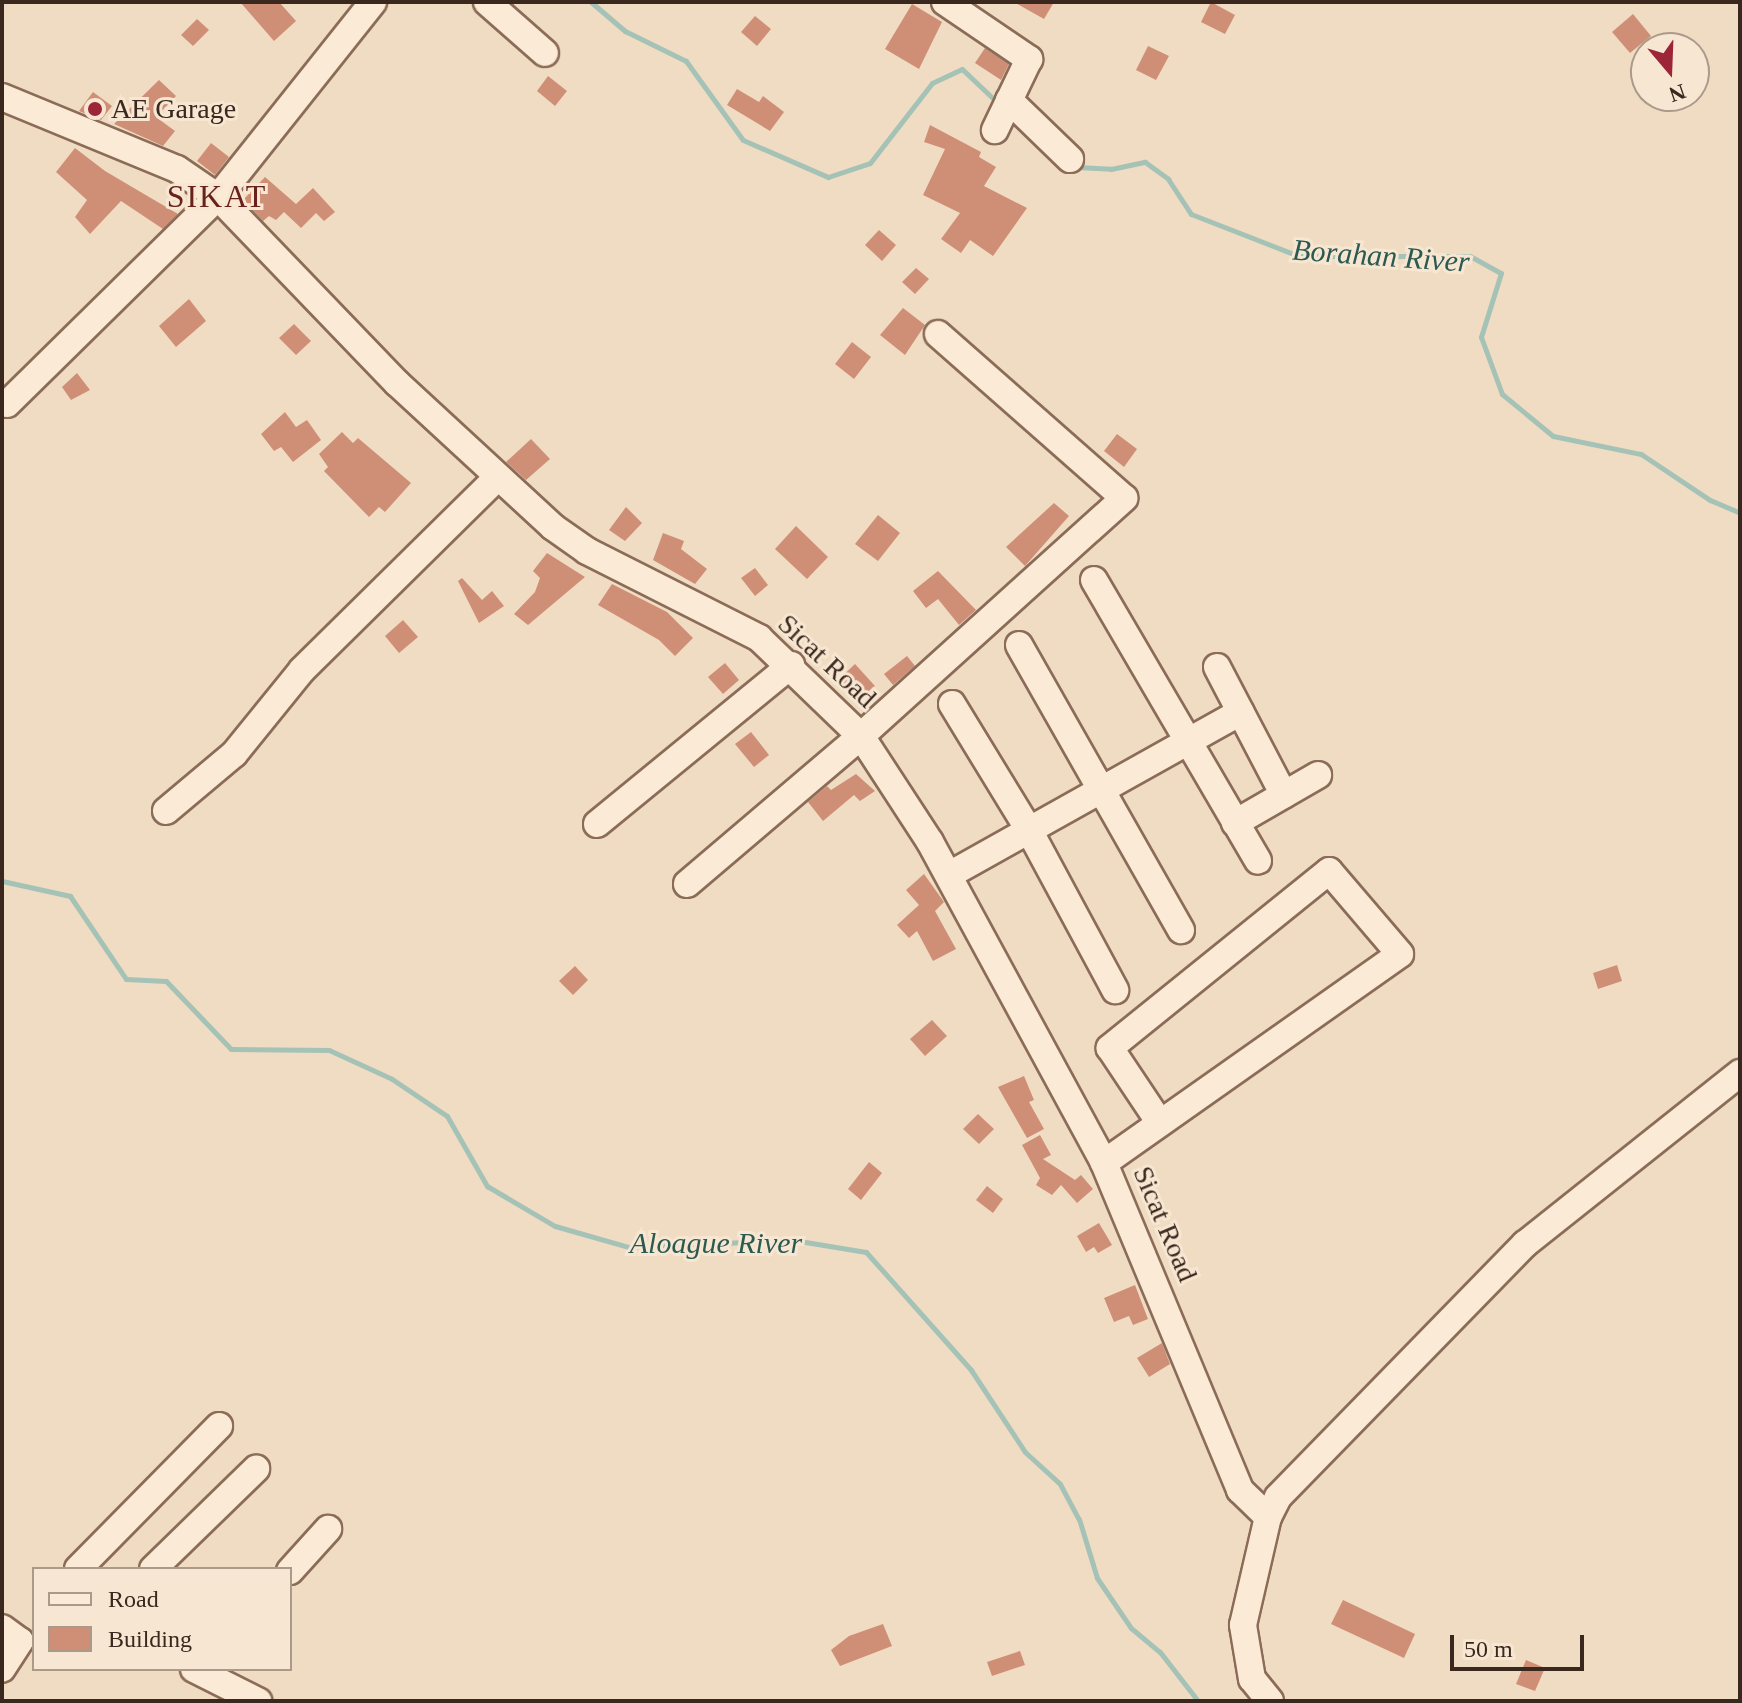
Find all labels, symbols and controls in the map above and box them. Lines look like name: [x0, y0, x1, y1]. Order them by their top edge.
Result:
north arrow: [1630, 32, 1710, 112]
text: N: [1666, 79, 1689, 108]
place label: AE Garage: [111, 92, 236, 126]
marker: AE Garage: [86, 100, 104, 118]
district label: SIKAT: [167, 177, 267, 215]
water label: Borahan River: [1291, 232, 1471, 280]
street label: Sicat Road: [771, 607, 883, 715]
street label: Sicat Road: [1126, 1161, 1204, 1287]
water label: Aloague River: [630, 1225, 802, 1261]
legend: [32, 1567, 292, 1671]
text: Road: [108, 1586, 159, 1612]
scale bar: [1454, 1619, 1588, 1669]
text: Building: [108, 1626, 192, 1652]
text: 50 m: [1464, 1636, 1513, 1662]

